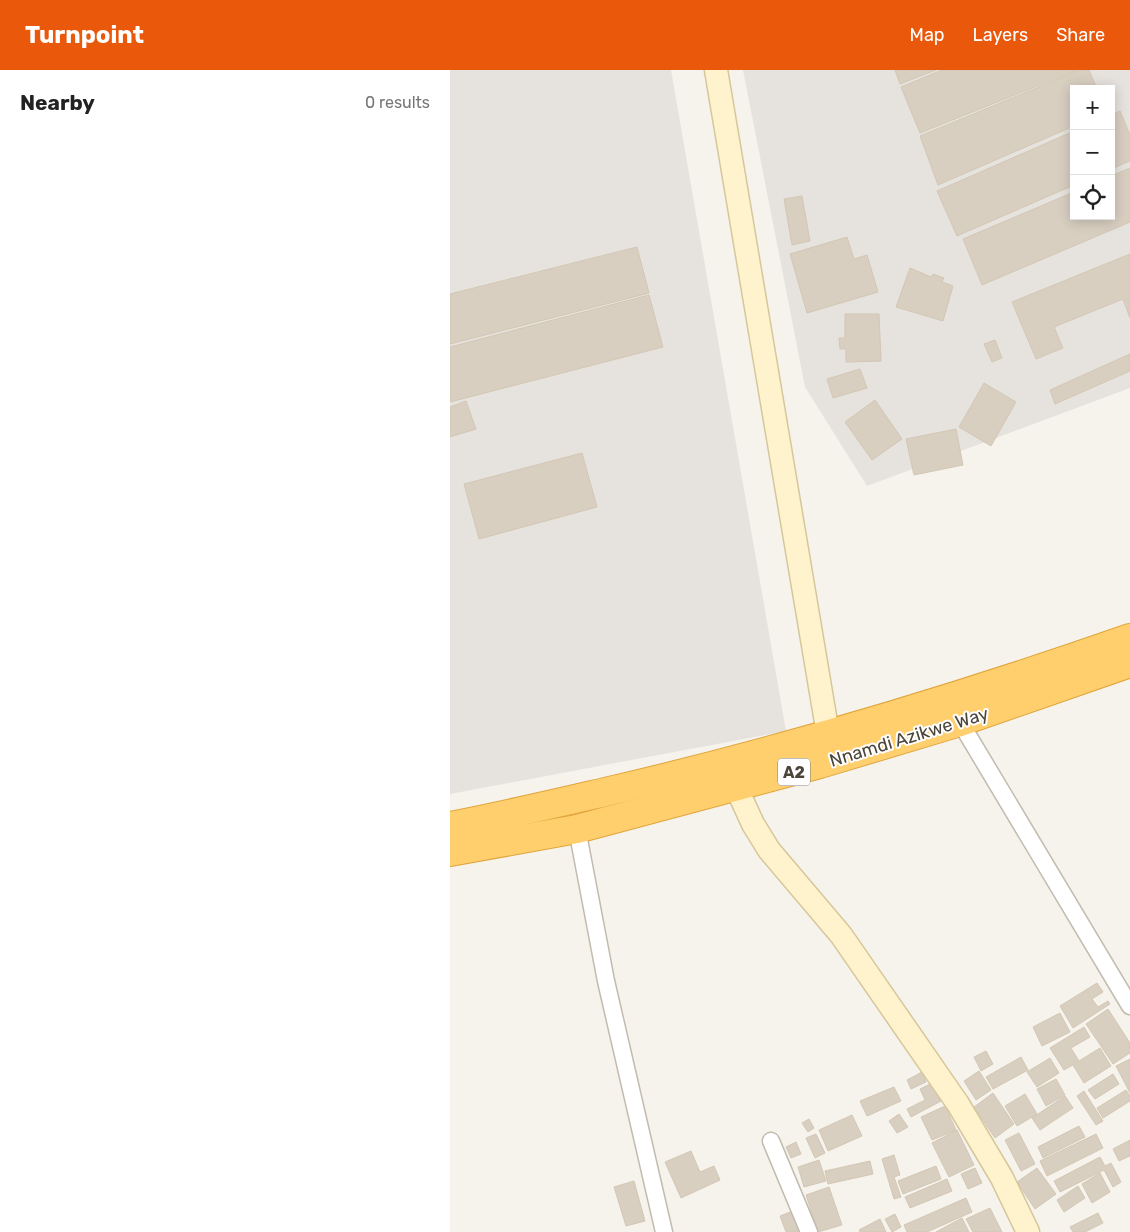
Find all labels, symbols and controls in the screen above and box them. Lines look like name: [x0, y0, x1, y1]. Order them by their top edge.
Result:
text: Turnpoint: [25, 21, 144, 49]
text: Map: [910, 24, 945, 46]
text: Layers: [973, 24, 1028, 46]
text: Share: [1056, 24, 1105, 46]
map controls: [1070, 85, 1115, 220]
button: +: [1070, 85, 1115, 130]
text: Nearby: [20, 90, 95, 115]
text: 0 results: [365, 93, 430, 112]
button: −: [1070, 130, 1115, 175]
button: locate: [1070, 175, 1115, 220]
street label: Nnamdi Azikwe Way: [827, 702, 991, 772]
road number: A2: [778, 759, 810, 786]

